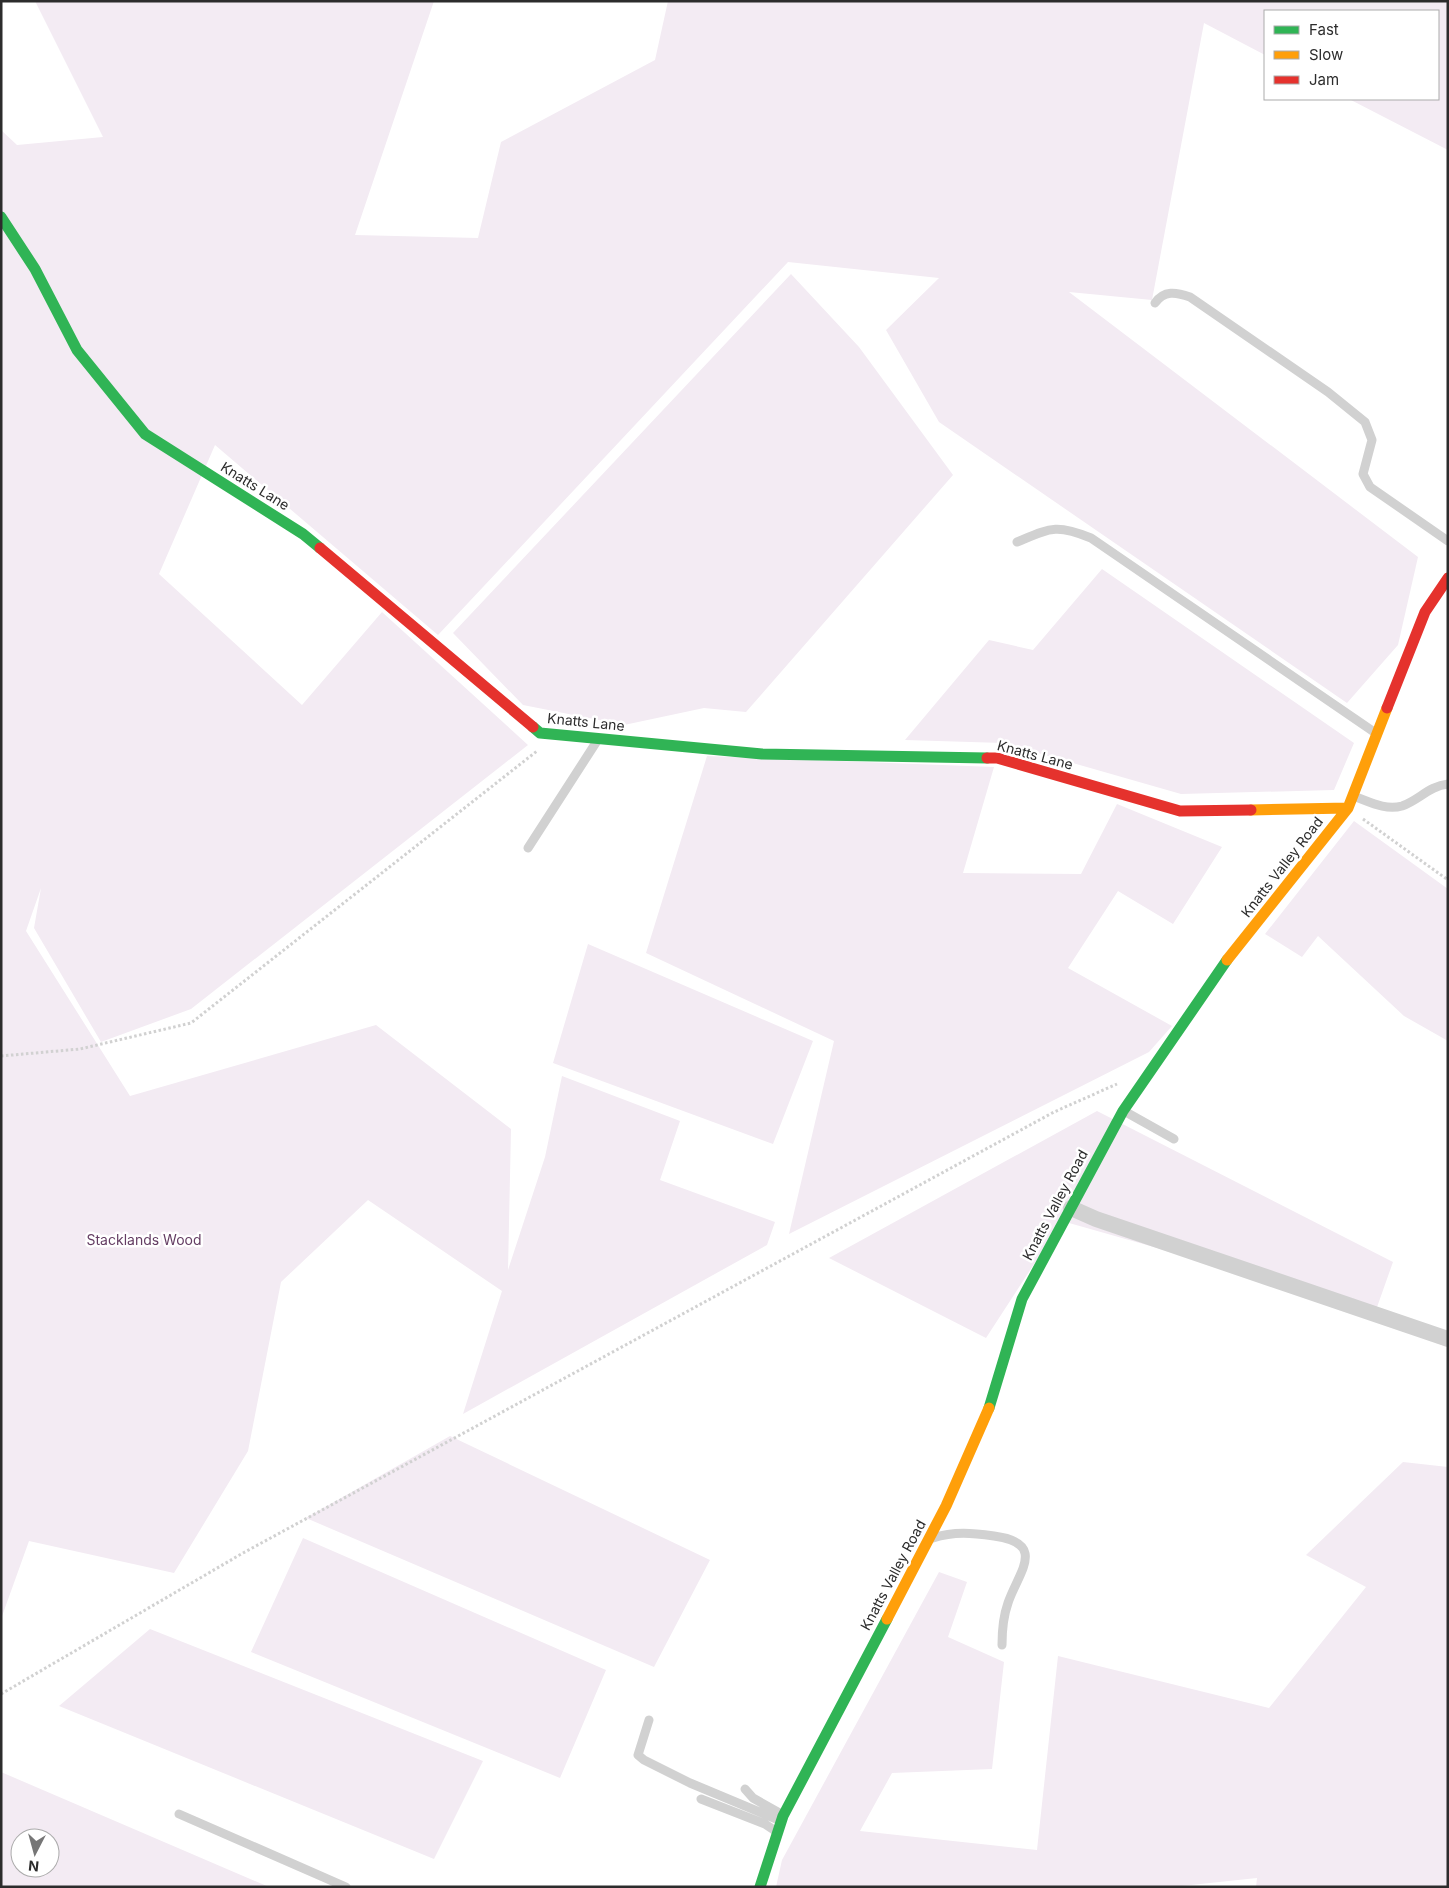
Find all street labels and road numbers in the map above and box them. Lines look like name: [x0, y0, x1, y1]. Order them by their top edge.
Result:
street label: Knatts Lane: [218, 458, 293, 513]
street label: Knatts Lane: [546, 709, 626, 734]
street label: Knatts Lane: [995, 736, 1075, 773]
street label: Knatts Valley Road: [1237, 813, 1326, 920]
street label: Knatts Valley Road: [1018, 1147, 1091, 1263]
street label: Knatts Valley Road: [856, 1517, 929, 1633]

